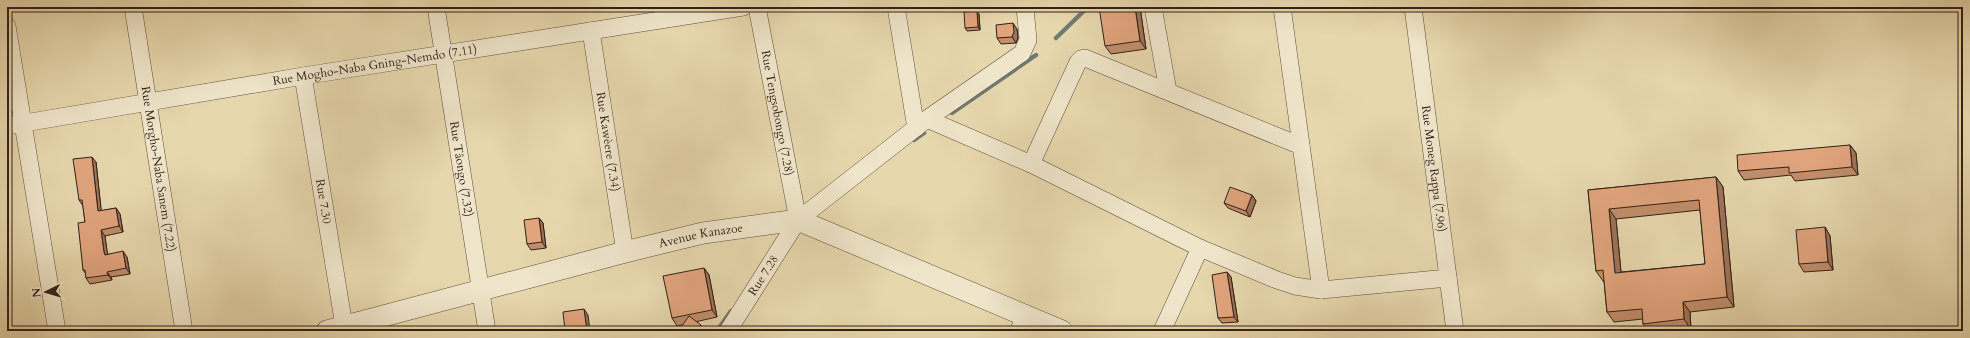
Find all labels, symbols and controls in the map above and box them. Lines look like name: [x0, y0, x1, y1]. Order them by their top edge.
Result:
street label: Rue Mogho-Naba Gning-Nemdo (7.11): [272, 41, 478, 89]
street label: Rue Tengsobongo (7.28): [758, 49, 797, 177]
street label: Rue Morgho-Naba Sanem (7.22): [138, 85, 179, 253]
street label: Rue Kawèere (7.34): [592, 91, 624, 193]
street label: Rue Moneg Rappa (7.96): [1418, 104, 1450, 233]
street label: Rue Tâongo (7.32): [446, 120, 477, 218]
street label: Rue 7.30: [312, 178, 335, 225]
street label: Avenue Kanazoe: [657, 220, 744, 252]
street label: Rue 7.28: [744, 252, 782, 299]
north arrow: [26, 272, 66, 312]
text: N: [29, 287, 44, 298]

